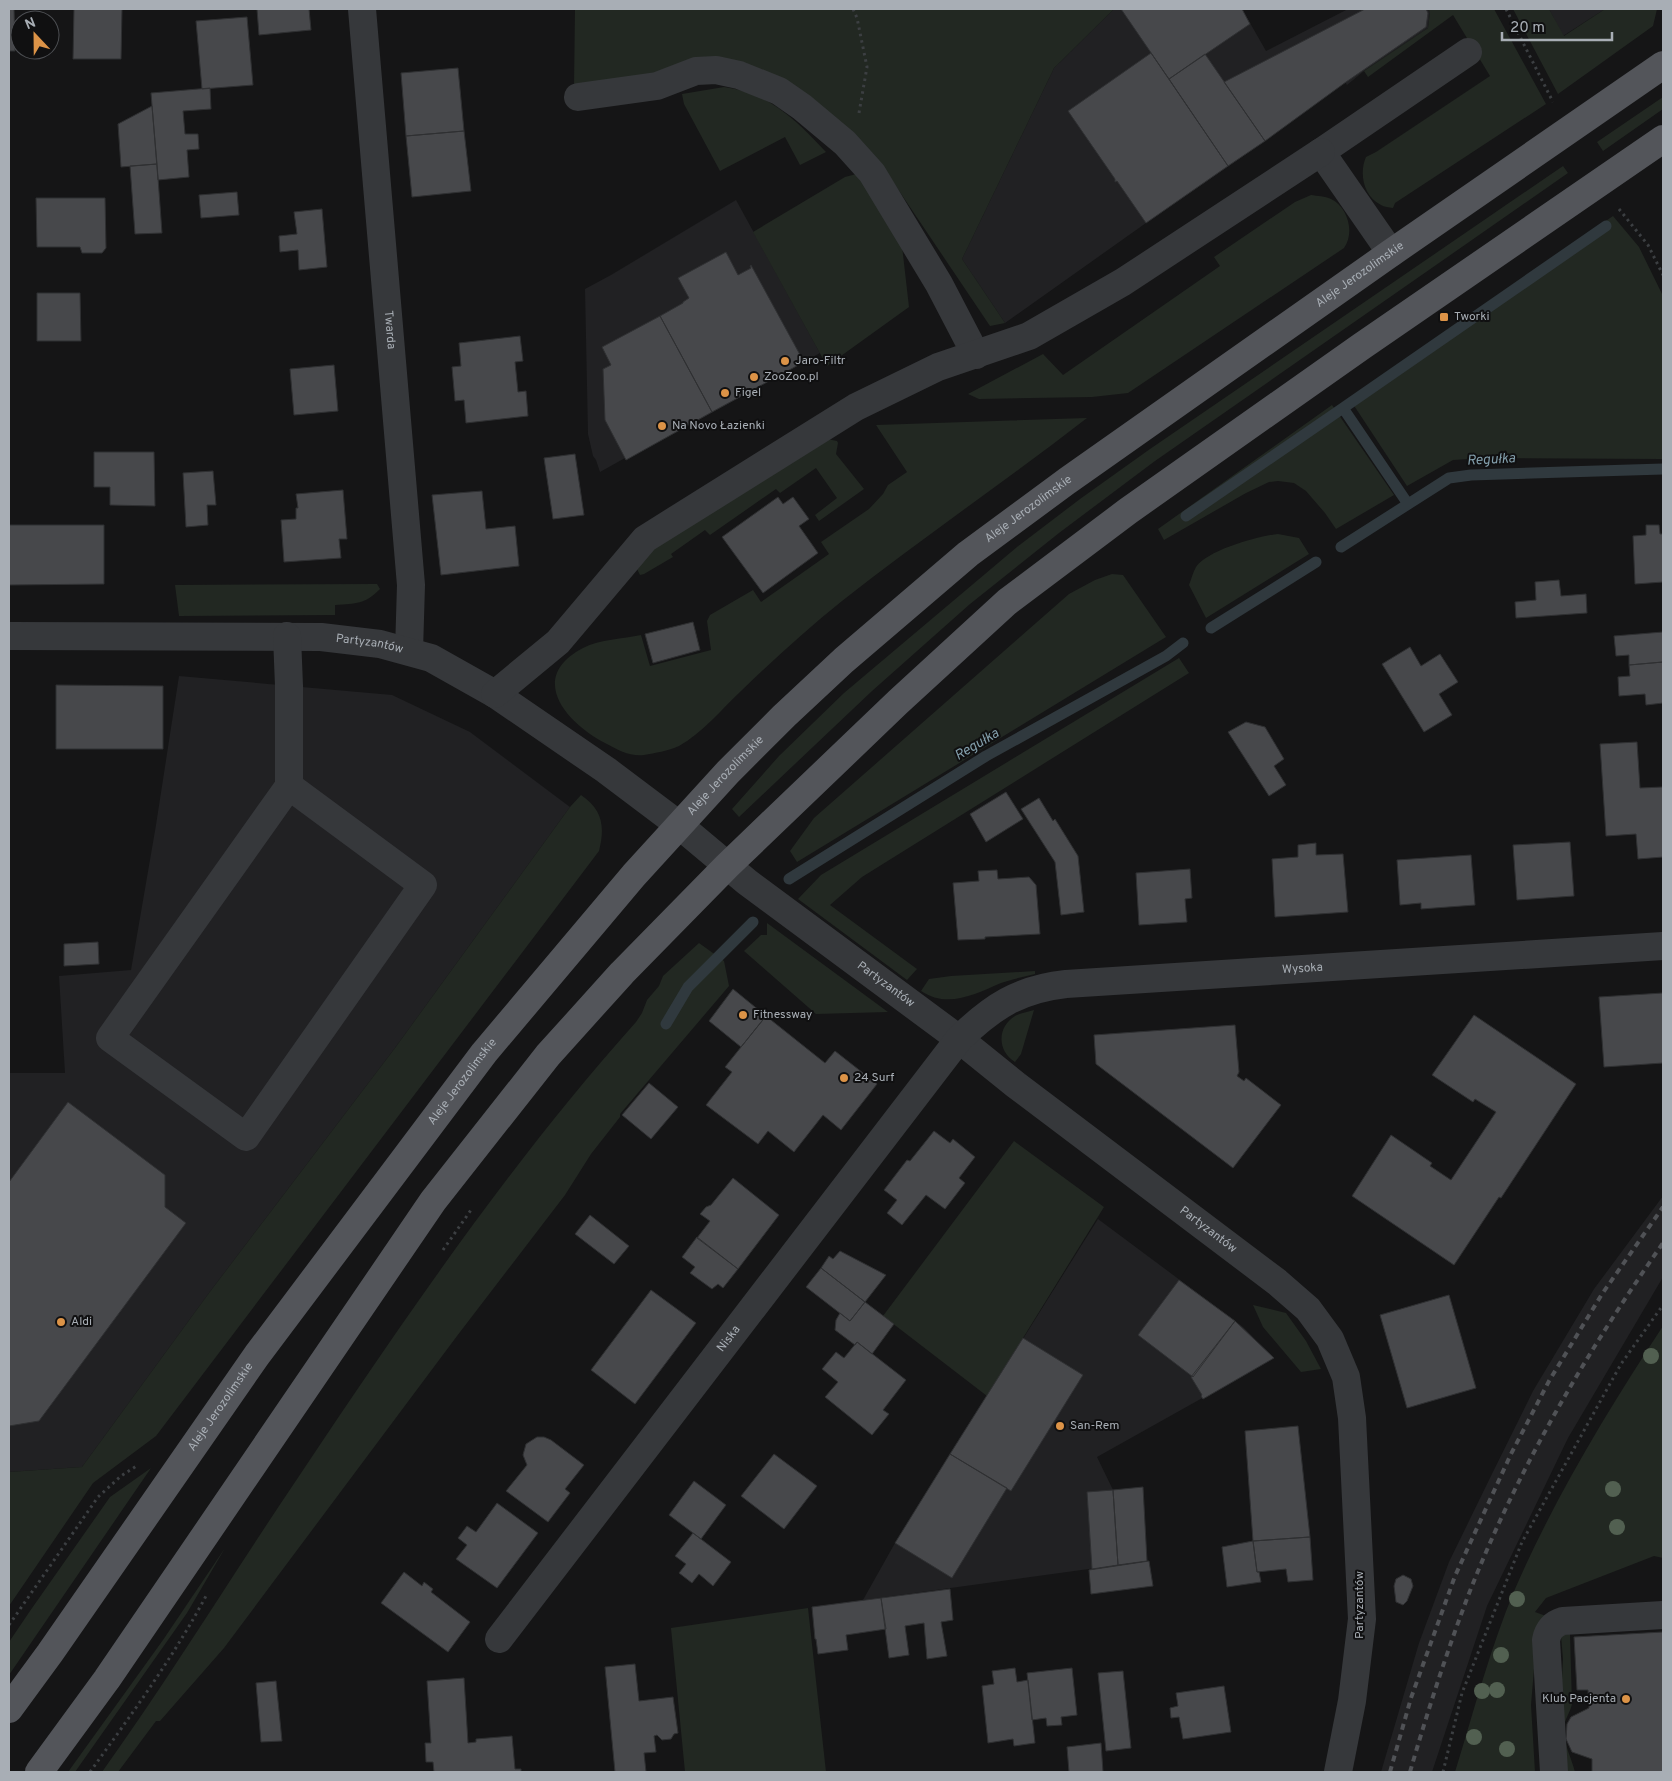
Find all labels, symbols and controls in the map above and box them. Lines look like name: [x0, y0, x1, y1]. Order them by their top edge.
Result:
north arrow: [10, 10, 60, 60]
scale bar: [1502, 10, 1612, 42]
text: N: [23, 15, 39, 34]
text: 20 m: [1510, 19, 1545, 38]
street label: Aleje Jerozolimskie: [1313, 238, 1408, 311]
place label: Tworki: [1454, 309, 1490, 325]
street label: Twarda: [380, 310, 399, 350]
marker: Tworki: [1438, 311, 1450, 323]
place label: Jaro-Filtr: [795, 353, 846, 369]
marker: Jaro-Filtr: [779, 355, 791, 367]
place label: ZooZoo.pl: [764, 369, 819, 385]
marker: ZooZoo.pl: [748, 371, 760, 383]
place label: Figel: [735, 385, 761, 401]
marker: Figel: [719, 387, 731, 399]
place label: Na Novo Łazienki: [672, 418, 765, 434]
marker: Na Novo Łazienki: [656, 420, 668, 432]
water label: Regułka: [1466, 450, 1516, 470]
street label: Aleje Jerozolimskie: [982, 472, 1075, 547]
street label: Partyzantów: [335, 631, 405, 658]
water label: Regułka: [952, 725, 1003, 765]
street label: Aleje Jerozolimskie: [684, 732, 768, 819]
street label: Partyzantów: [854, 958, 918, 1012]
street label: Wysoka: [1282, 960, 1323, 978]
place label: Fitnessway: [753, 1007, 812, 1023]
marker: Fitnessway: [737, 1009, 749, 1021]
street label: Aleje Jerozolimskie: [424, 1035, 501, 1129]
place label: 24 Surf: [854, 1070, 894, 1086]
marker: 24 Surf: [838, 1072, 850, 1084]
street label: Partyzantów: [1176, 1203, 1240, 1257]
place label: Aldi: [71, 1314, 92, 1330]
marker: Aldi: [55, 1316, 67, 1328]
street label: Niska: [714, 1322, 744, 1356]
street label: Aleje Jerozolimskie: [184, 1359, 257, 1455]
place label: San-Rem: [1070, 1418, 1120, 1434]
marker: San-Rem: [1054, 1420, 1066, 1432]
street label: Partyzantów: [1352, 1571, 1368, 1639]
place label: Klub Pacjenta: [1542, 1691, 1616, 1707]
marker: Klub Pacjenta: [1620, 1693, 1632, 1705]

